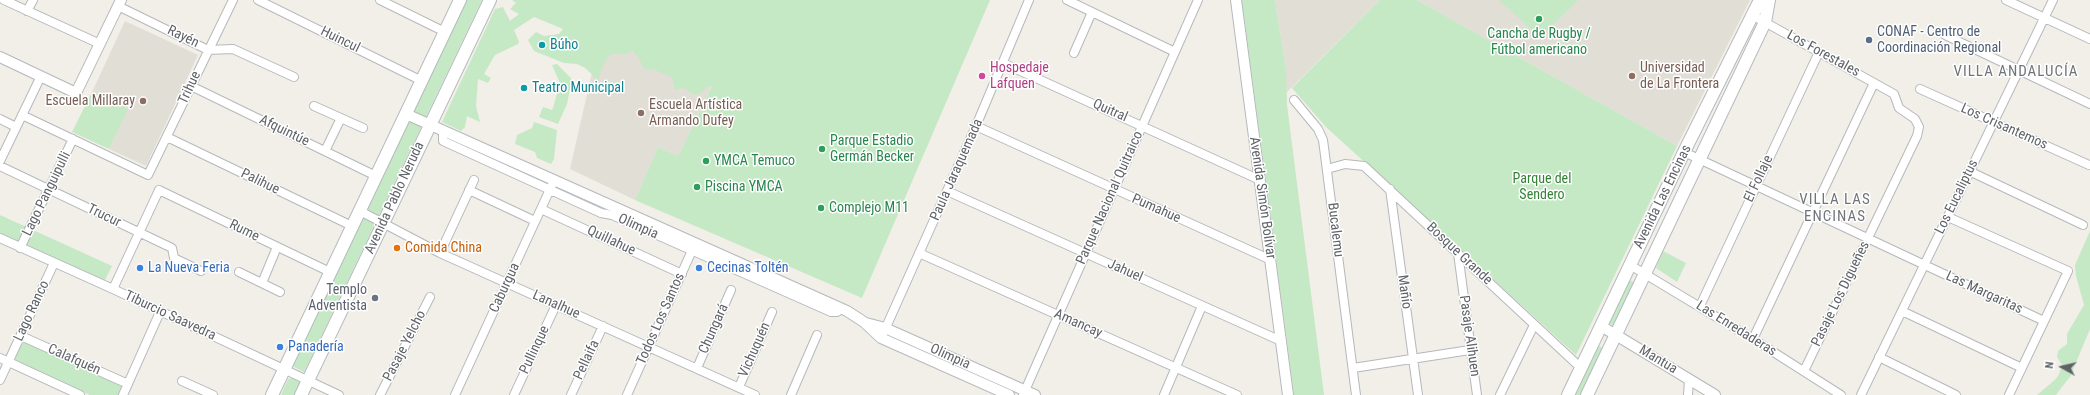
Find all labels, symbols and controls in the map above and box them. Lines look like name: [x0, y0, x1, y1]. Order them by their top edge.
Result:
marker: Cancha de Rugby / Fútbol americano: [1534, 14, 1544, 24]
street label: Rayén: [164, 22, 202, 52]
street label: Huincul: [317, 23, 363, 57]
place label: CONAF - Centro de Coordinación Regional: [1877, 24, 2001, 56]
place label: Cancha de Rugby / Fútbol americano: [1487, 26, 1591, 58]
street label: Los Forestales: [1784, 27, 1862, 81]
marker: CONAF - Centro de Coordinación Regional: [1864, 35, 1874, 45]
place label: Búho: [550, 37, 578, 53]
marker: Búho: [537, 40, 547, 50]
place label: Hospedaje Lafquen: [990, 60, 1049, 92]
place label: Universidad de La Frontera: [1640, 60, 1719, 92]
district label: VILLA ANDALUCÍA: [1954, 63, 2078, 81]
street label: Trihue: [175, 69, 205, 107]
marker: Hospedaje Lafquen: [977, 71, 987, 81]
marker: Universidad de La Frontera: [1627, 71, 1637, 81]
place label: Teatro Municipal: [532, 80, 624, 96]
marker: Teatro Municipal: [519, 83, 529, 93]
place label: Escuela Millaray: [45, 93, 135, 109]
marker: Escuela Millaray: [138, 96, 148, 106]
street label: Quitral: [1090, 96, 1130, 126]
place label: Escuela Artística Armando Dufey: [649, 97, 742, 130]
street label: Los Crisantemos: [1958, 100, 2050, 154]
marker: Escuela Artística Armando Dufey: [636, 108, 646, 118]
street label: Afquintúe: [256, 112, 312, 150]
street label: Paula Jaraquemada: [927, 116, 987, 224]
street label: Parque Nacional Quitraico: [1073, 129, 1147, 267]
place label: Parque Estadio Germán Becker: [830, 133, 914, 166]
street label: Avenida Simón Bolívar: [1245, 136, 1279, 260]
street label: Avenida Pablo Neruda: [362, 139, 428, 257]
street label: Avenida Las Encinas: [1631, 142, 1695, 252]
marker: Parque Estadio Germán Becker: [817, 144, 827, 154]
street label: Lago Panguipulli: [19, 149, 75, 239]
place label: YMCA Temuco: [714, 153, 795, 169]
street label: El Follaje: [1741, 153, 1777, 205]
marker: YMCA Temuco: [701, 156, 711, 166]
street label: Los Eucaliptus: [1932, 157, 1982, 237]
street label: Palihue: [238, 165, 282, 199]
park label: Parque del Sendero: [1513, 171, 1571, 204]
place label: Piscina YMCA: [705, 179, 783, 195]
marker: Piscina YMCA: [692, 182, 702, 192]
street label: Pumahue: [1129, 191, 1183, 227]
district label: VILLA LAS ENCINAS: [1799, 191, 1871, 226]
place label: Complejo M11: [829, 200, 909, 216]
street label: Trucur: [84, 201, 124, 231]
street label: Bucalemu: [1323, 202, 1347, 258]
marker: Complejo M11: [816, 203, 826, 213]
street label: Olimpia: [615, 211, 661, 243]
street label: Rume: [226, 217, 262, 245]
street label: Bosque Grande: [1423, 219, 1495, 289]
street label: Quillahue: [584, 222, 638, 260]
street label: Pasaje Los Digueñes: [1808, 239, 1874, 349]
place label: Comida China: [405, 240, 482, 256]
marker: Comida China: [392, 243, 402, 253]
street label: Jahuel: [1105, 256, 1145, 286]
place label: La Nueva Feria: [148, 260, 230, 276]
place label: Cecinas Toltén: [707, 260, 789, 276]
street label: Caburgua: [486, 261, 524, 315]
marker: La Nueva Feria: [135, 263, 145, 273]
marker: Cecinas Toltén: [694, 263, 704, 273]
street label: Las Margaritas: [1943, 268, 2025, 318]
street label: Todos Los Santos: [633, 271, 689, 367]
street label: Mañío: [1393, 274, 1415, 310]
street label: Lago Ranco: [11, 278, 53, 344]
place label: Templo Adventista: [308, 282, 367, 314]
street label: Tiburcio Saavedra: [122, 287, 218, 345]
street label: Lanalhue: [530, 287, 582, 323]
marker: Templo Adventista: [370, 293, 380, 303]
street label: Pasaje Alihuen: [1455, 294, 1483, 378]
street label: Las Enredaderas: [1693, 298, 1779, 360]
street label: Chungará: [696, 302, 732, 356]
street label: Amancay: [1051, 306, 1105, 342]
street label: Pasaje Yelcho: [380, 308, 430, 384]
street label: Vichuquén: [735, 320, 775, 380]
street label: Pullinque: [517, 323, 553, 377]
street label: Pellaifa: [571, 338, 603, 382]
place label: Panadería: [288, 339, 344, 355]
street label: Calafquén: [45, 341, 103, 379]
street label: Olimpia: [927, 341, 973, 373]
marker: Panadería: [275, 342, 285, 352]
street label: Mantua: [1636, 342, 1680, 378]
north arrow: [2042, 347, 2082, 387]
text: N: [2043, 361, 2057, 370]

